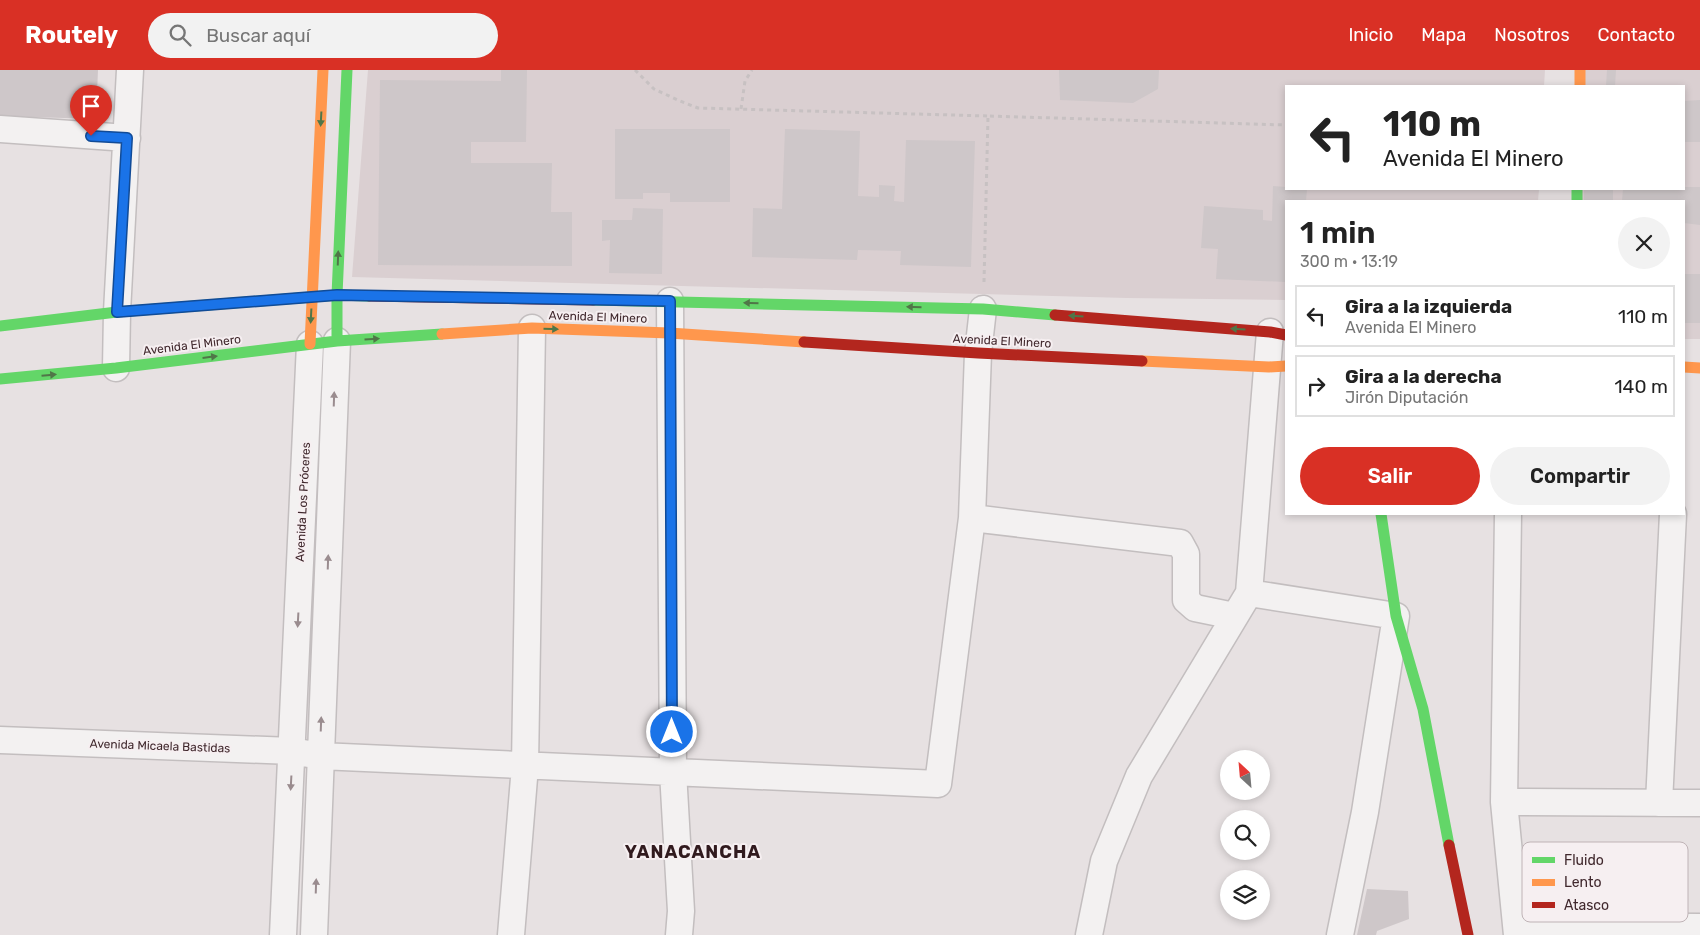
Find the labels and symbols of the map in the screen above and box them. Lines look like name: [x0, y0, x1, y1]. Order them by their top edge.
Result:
pin: [70, 85, 112, 136]
one-way arrow: [316, 111, 324, 127]
one-way arrow: [335, 249, 343, 265]
one-way arrow: [743, 299, 759, 307]
one-way arrow: [905, 303, 921, 311]
one-way arrow: [307, 308, 315, 324]
street label: Avenida El Minero: [548, 308, 648, 326]
one-way arrow: [1068, 312, 1084, 320]
one-way arrow: [543, 325, 559, 333]
one-way arrow: [1230, 325, 1246, 333]
street label: Avenida El Minero: [952, 331, 1052, 351]
street label: Avenida El Minero: [142, 332, 242, 358]
one-way arrow: [364, 335, 380, 343]
one-way arrow: [202, 353, 218, 361]
one-way arrow: [41, 370, 57, 378]
one-way arrow: [331, 391, 339, 407]
street label: Avenida Los Próceres: [293, 442, 313, 562]
one-way arrow: [324, 553, 332, 569]
one-way arrow: [293, 613, 301, 629]
position arrow: [645, 705, 697, 757]
one-way arrow: [318, 716, 326, 732]
street label: Avenida Micaela Bastidas: [89, 737, 231, 755]
north arrow: [1220, 750, 1270, 800]
one-way arrow: [286, 775, 294, 791]
district label: YANACANCHA: [625, 841, 761, 863]
legend: [1522, 842, 1688, 922]
text: Fluido: [1564, 852, 1604, 869]
text: Lento: [1564, 874, 1601, 891]
one-way arrow: [312, 878, 320, 894]
text: Atasco: [1564, 897, 1609, 914]

